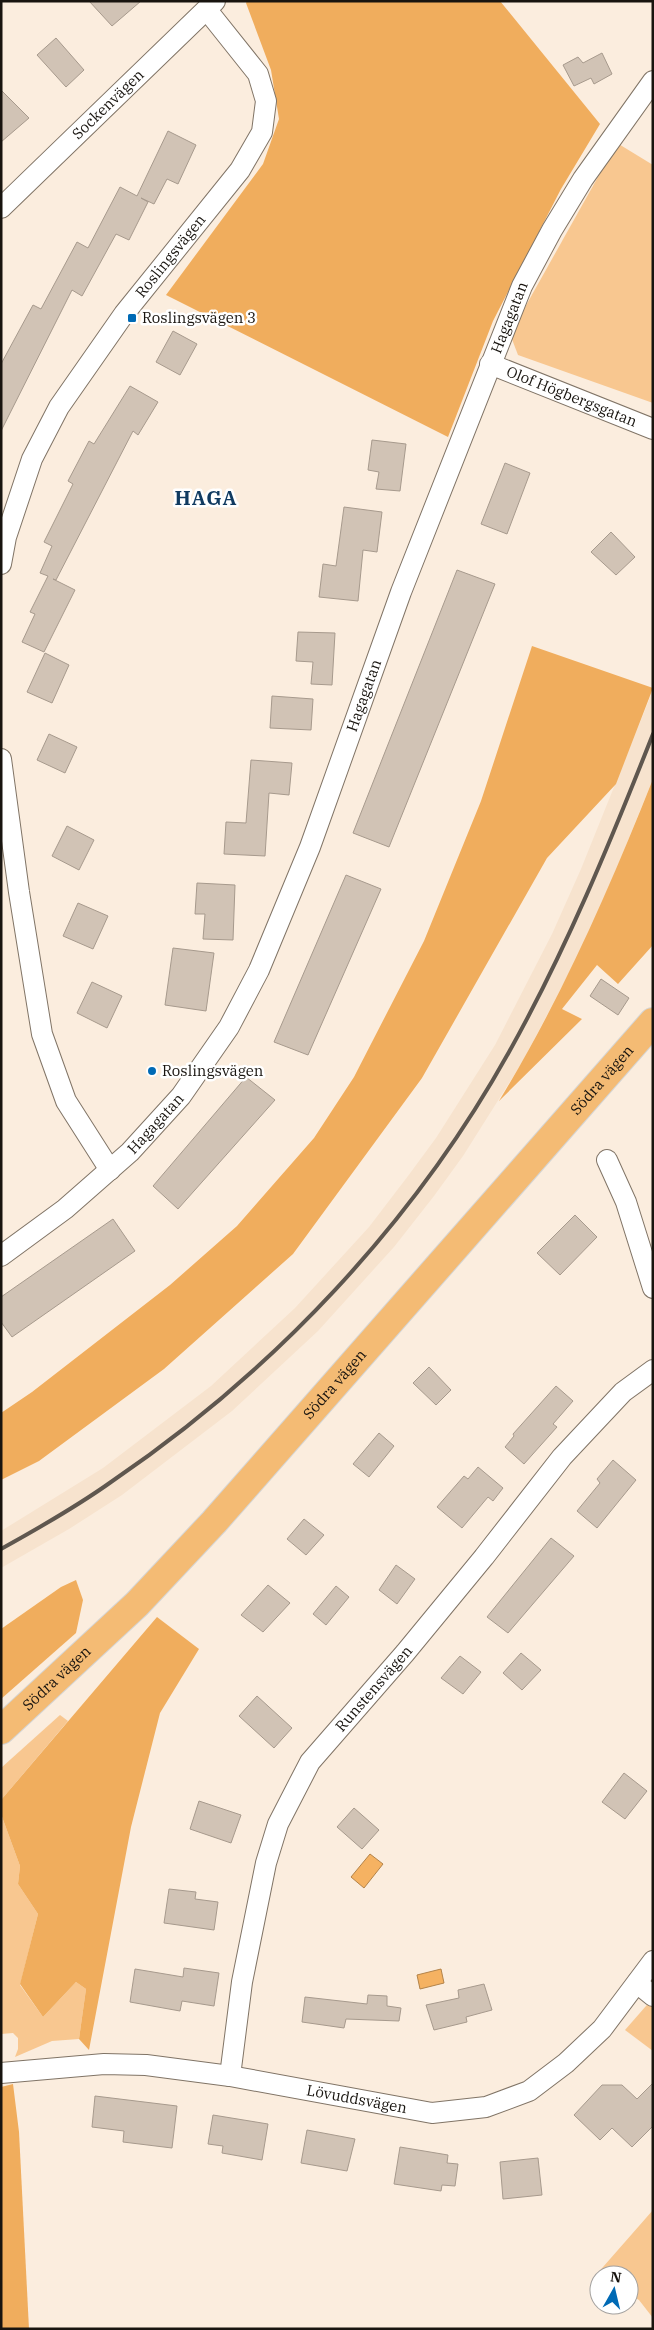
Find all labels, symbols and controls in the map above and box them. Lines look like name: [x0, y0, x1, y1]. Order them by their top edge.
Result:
street label: Sockenvägen: [68, 65, 148, 143]
street label: Roslingsvägen: [131, 210, 210, 301]
street label: Hagagatan: [486, 279, 532, 356]
place label: Roslingsvägen 3: [142, 308, 256, 327]
marker: Roslingsvägen 3: [126, 312, 138, 324]
street label: Olof Högbergsgatan: [504, 362, 640, 431]
district label: HAGA: [175, 484, 237, 511]
street label: Hagagatan: [342, 656, 385, 734]
street label: Södra vägen: [566, 1041, 638, 1119]
place label: Roslingsvägen: [162, 1061, 264, 1080]
marker: Roslingsvägen: [146, 1065, 158, 1077]
street label: Hagagatan: [123, 1089, 188, 1158]
street label: Södra vägen: [299, 1345, 370, 1423]
street label: Södra vägen: [18, 1641, 95, 1714]
street label: Runstensvägen: [331, 1641, 416, 1735]
street label: Lövuddsvägen: [305, 2080, 409, 2117]
north arrow: [589, 2265, 639, 2315]
text: N: [609, 2267, 623, 2287]

